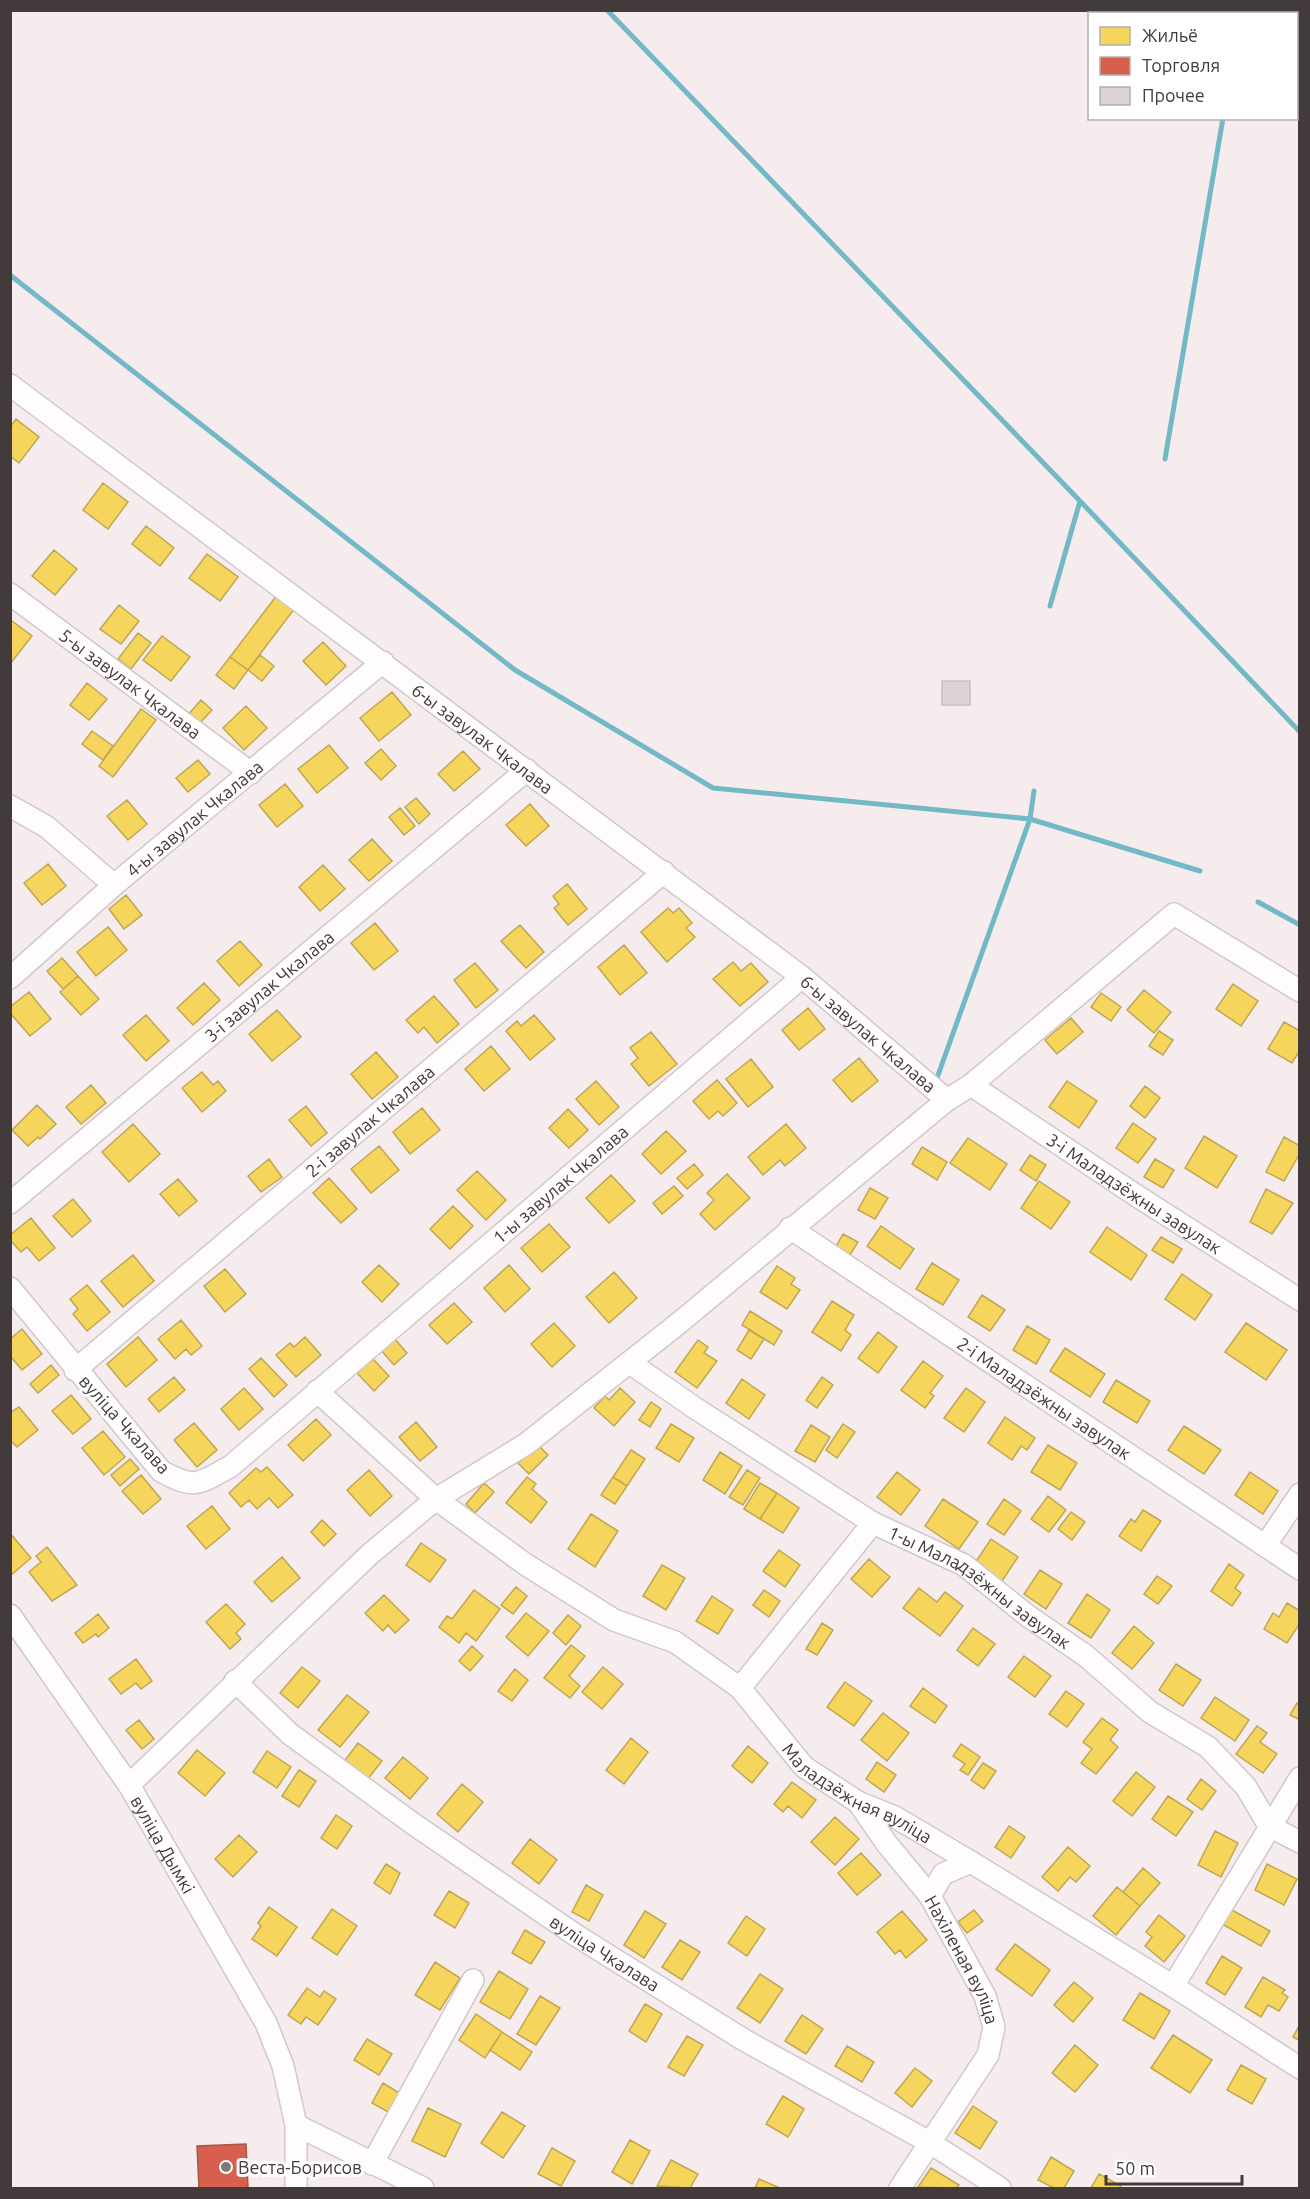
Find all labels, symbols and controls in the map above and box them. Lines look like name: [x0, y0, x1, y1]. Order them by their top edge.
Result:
legend: [1088, 12, 1298, 120]
text: Жильё: [1142, 25, 1198, 45]
text: Торговля: [1142, 55, 1220, 75]
text: Прочее: [1142, 85, 1205, 105]
street label: 5-ы завулак Чкалава: [56, 624, 205, 742]
street label: 6-ы завулак Чкалава: [408, 679, 557, 797]
street label: 4-ы завулак Чкалава: [122, 756, 267, 881]
street label: 3-і завулак Чкалава: [201, 926, 338, 1046]
street label: 6-ы завулак Чкалава: [797, 970, 940, 1096]
street label: 2-і завулак Чкалава: [301, 1061, 438, 1181]
street label: 1-ы завулак Чкалава: [489, 1121, 632, 1247]
street label: 3-і Маладзёжны завулак: [1043, 1129, 1225, 1257]
street label: 2-і Маладзёжны завулак: [954, 1333, 1135, 1463]
street label: вуліца Чкалава: [76, 1371, 174, 1477]
street label: 1-ы Маладзёжны завулак: [885, 1522, 1075, 1652]
street label: Маладзёжная вуліца: [779, 1739, 936, 1847]
street label: вуліца Дымкі: [127, 1792, 199, 1897]
street label: Нахіленая вуліца: [921, 1891, 1003, 2026]
street label: вуліца Чкалава: [546, 1911, 663, 1995]
scale bar: [1106, 2148, 1242, 2186]
place label: Веста-Борисов: [238, 2157, 362, 2177]
text: 50 m: [1115, 2158, 1155, 2178]
marker: Веста-Борисов: [219, 2160, 233, 2174]

